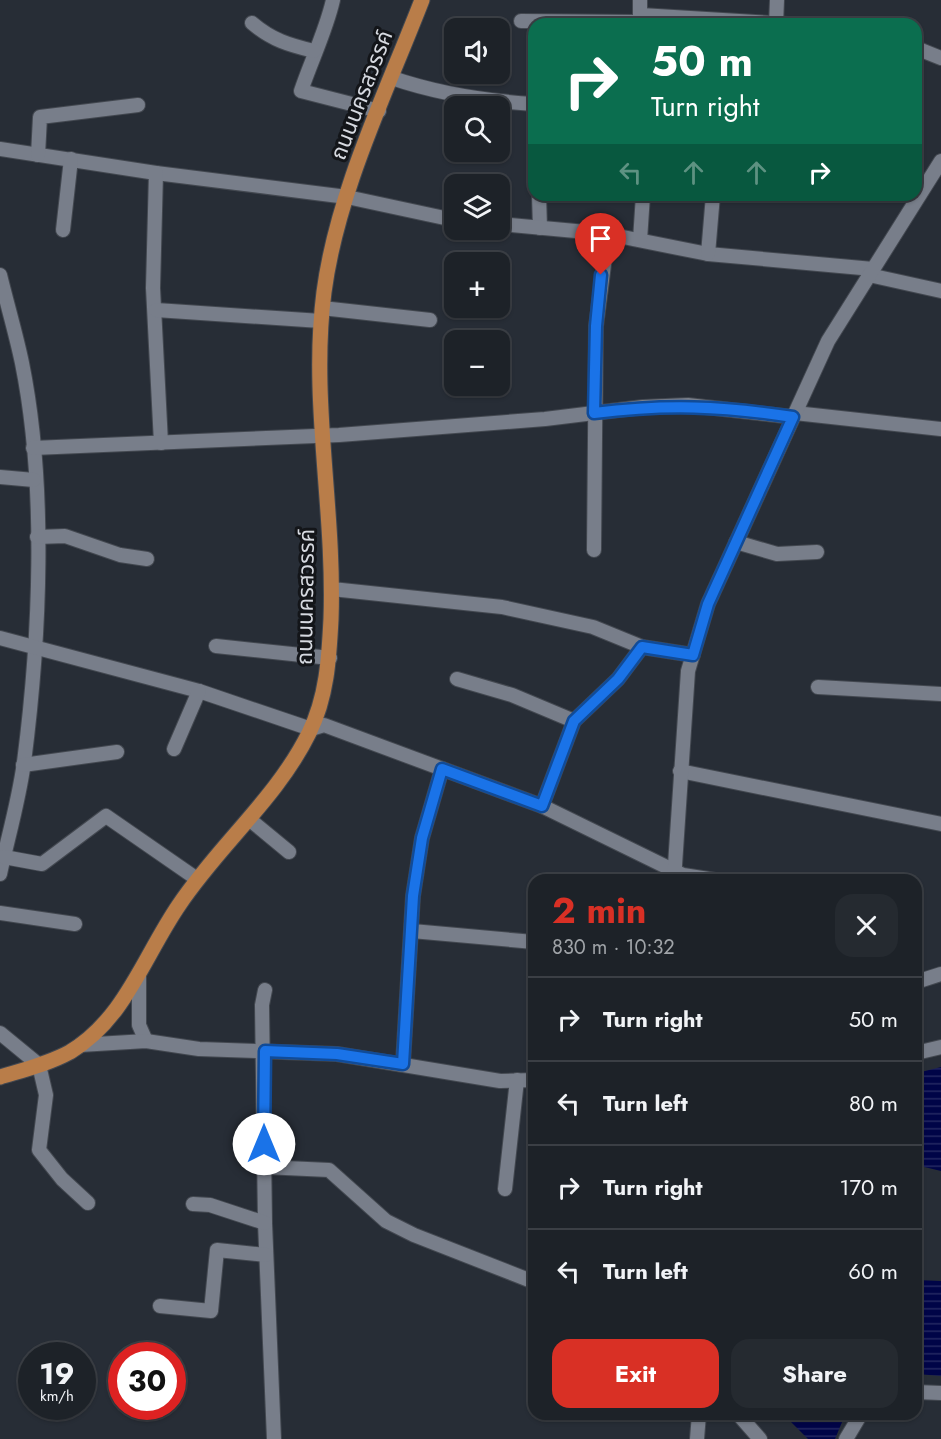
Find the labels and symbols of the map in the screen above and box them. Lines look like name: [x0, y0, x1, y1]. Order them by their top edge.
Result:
street label: ถนนนครสวรรค์: [322, 26, 400, 164]
pin: [575, 213, 626, 275]
street label: ถนนนครสวรรค์: [288, 529, 322, 665]
position arrow: [232, 1112, 296, 1176]
speed limit sign: 30: [108, 1342, 186, 1420]

